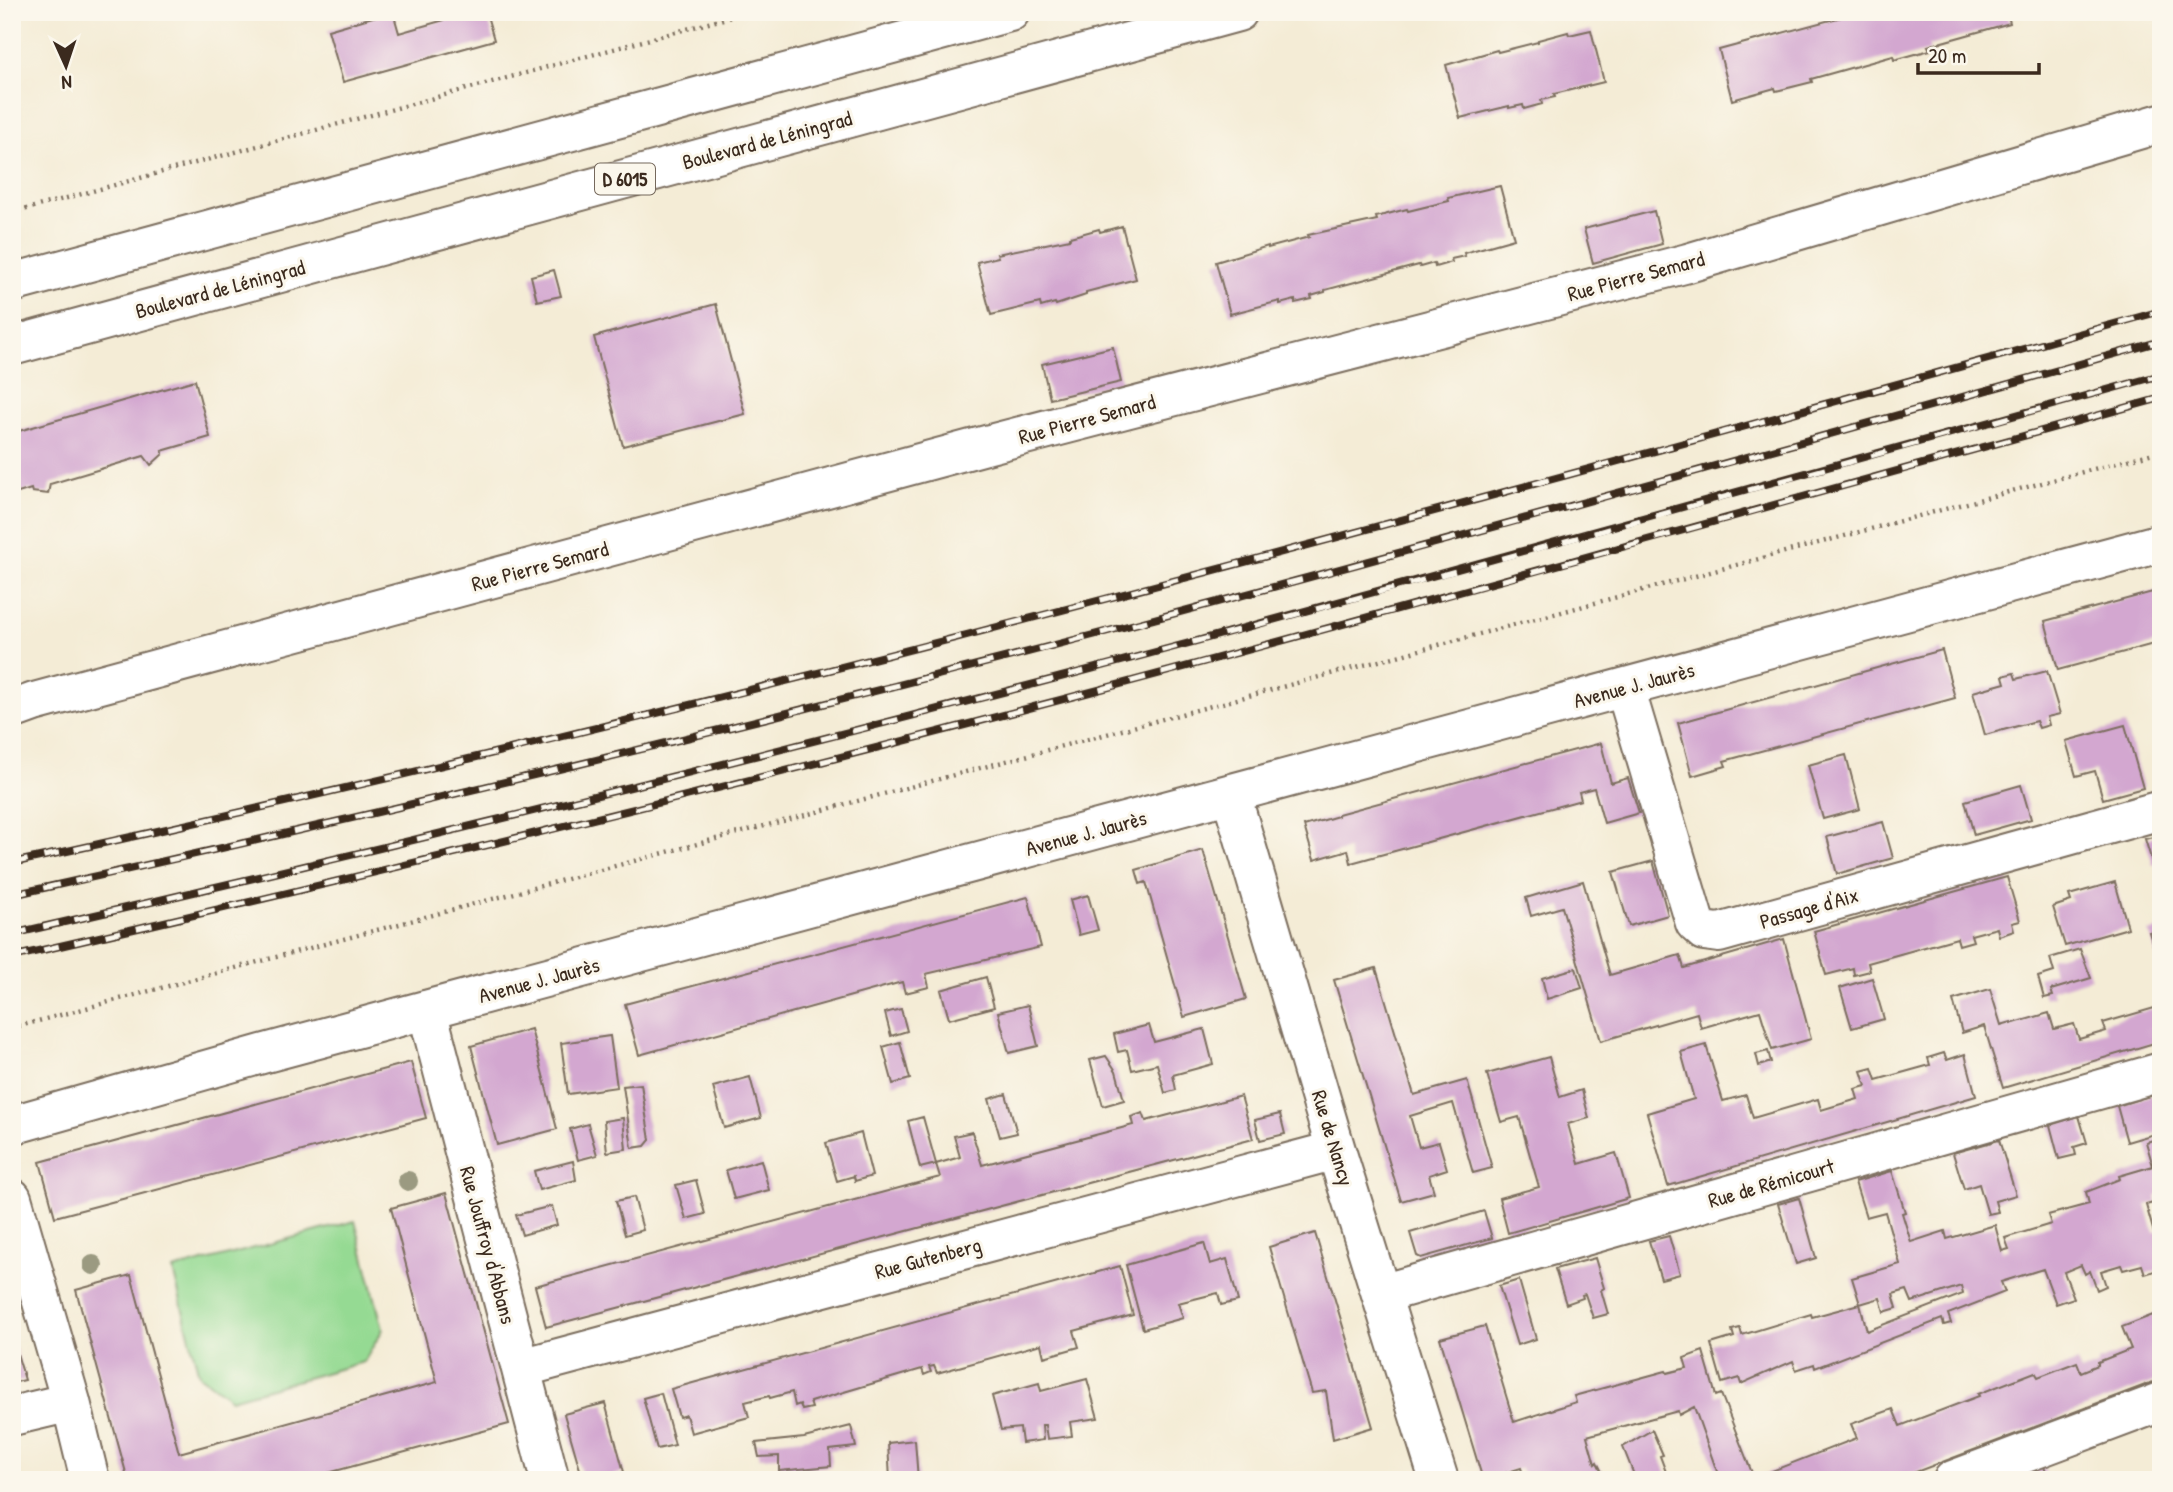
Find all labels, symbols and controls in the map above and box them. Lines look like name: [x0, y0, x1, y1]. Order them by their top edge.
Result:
north arrow: [32, 32, 102, 102]
scale bar: [1918, 32, 2038, 76]
text: 20 m: [1928, 41, 1966, 70]
text: N: [61, 70, 73, 96]
street label: Boulevard de Léningrad: [679, 103, 855, 177]
road number: D 6015: [595, 164, 655, 195]
street label: Rue Pierre Semard: [1564, 244, 1708, 308]
street label: Boulevard de Léningrad: [132, 252, 308, 326]
street label: Rue Pierre Semard: [1015, 387, 1159, 451]
street label: Rue Pierre Semard: [468, 534, 612, 598]
street label: Avenue J. Jaurès: [1570, 655, 1698, 715]
street label: Avenue J. Jaurès: [1022, 803, 1150, 863]
street label: Passage d'Aix: [1756, 880, 1862, 936]
street label: Avenue J. Jaurès: [475, 950, 603, 1010]
street label: Rue de Nancy: [1305, 1087, 1361, 1189]
street label: Rue de Rémicourt: [1705, 1151, 1838, 1215]
street label: Rue Jouffroy d'Abbans: [453, 1163, 523, 1327]
street label: Rue Gutenberg: [872, 1230, 984, 1286]

